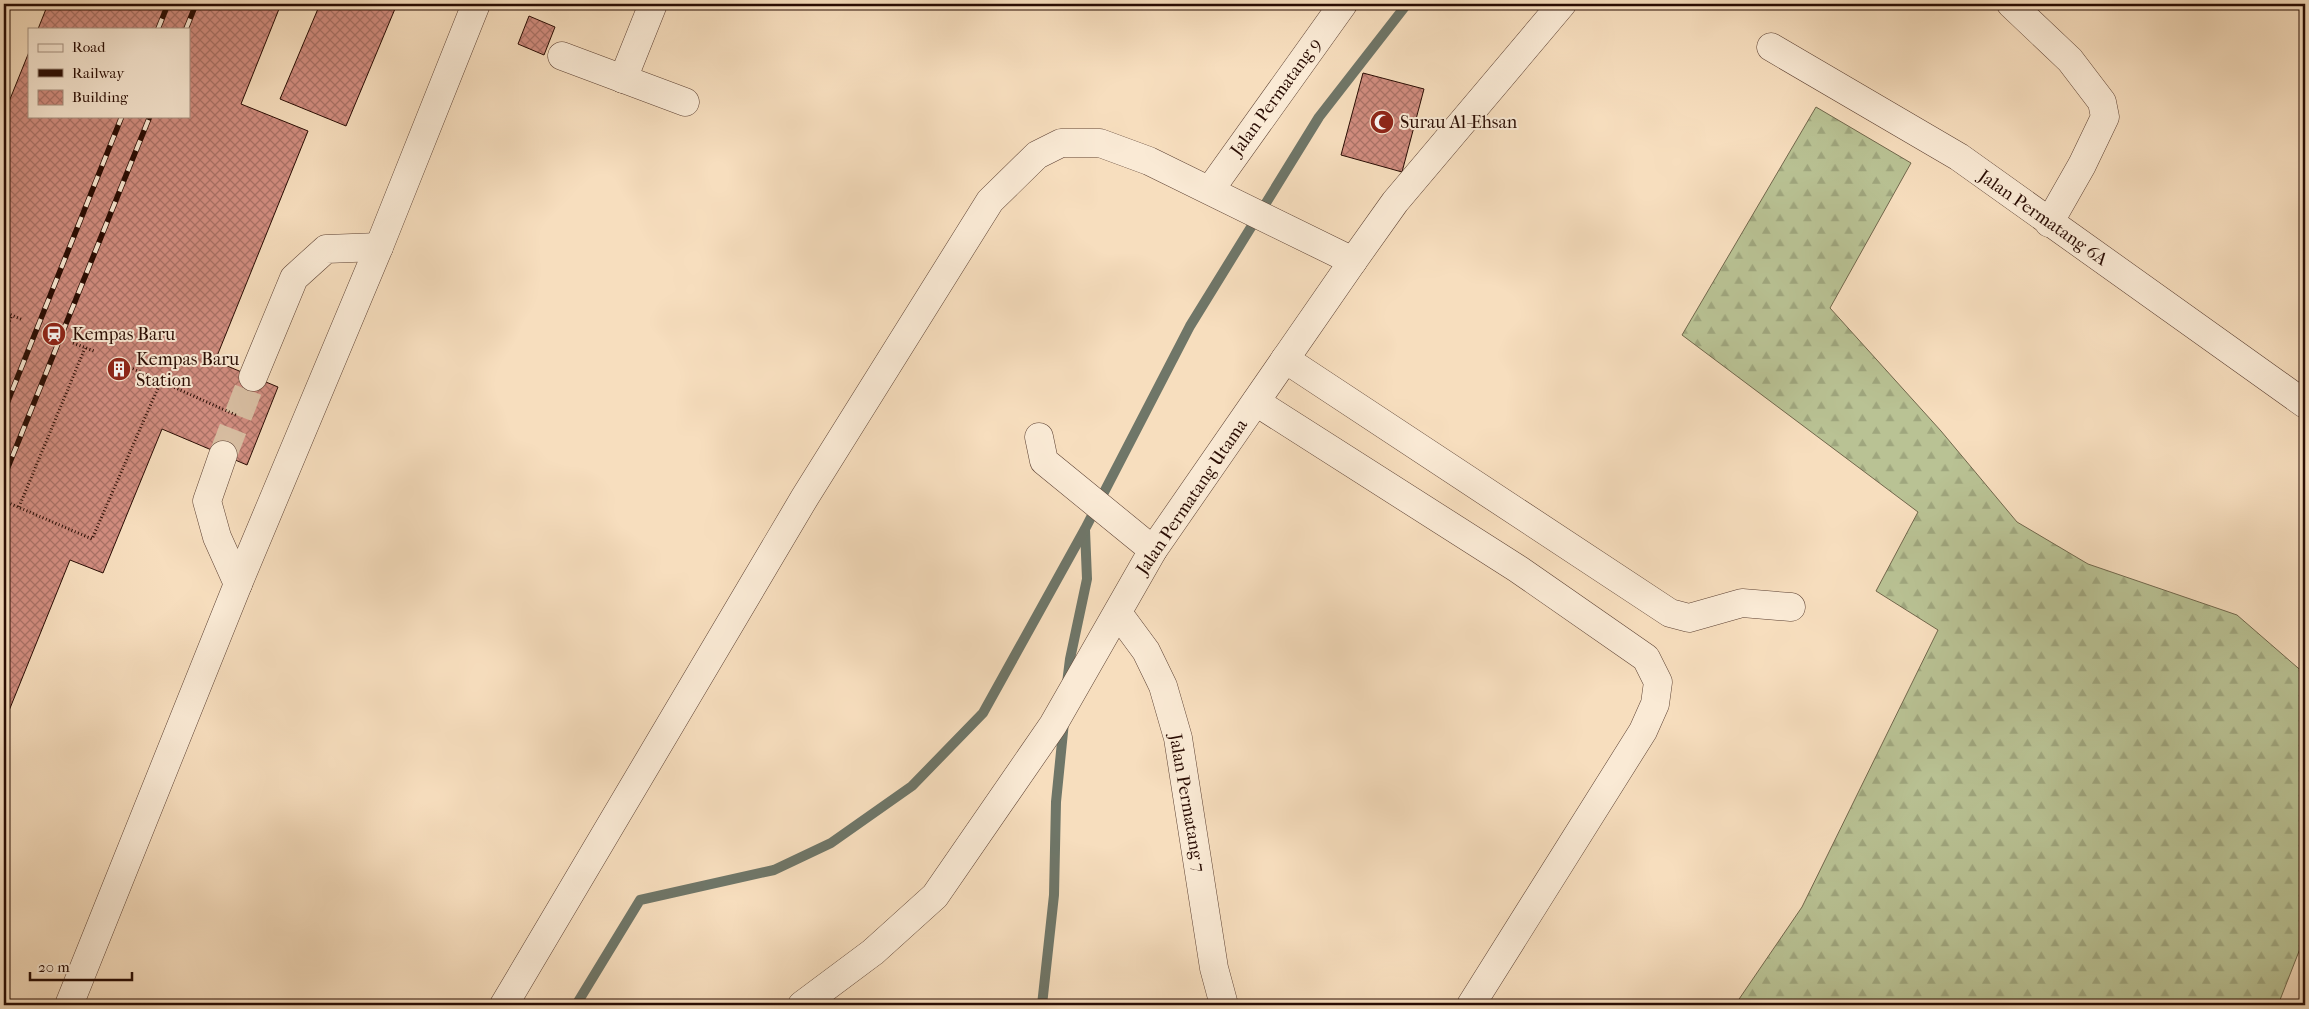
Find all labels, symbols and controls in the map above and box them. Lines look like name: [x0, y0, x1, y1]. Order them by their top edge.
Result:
legend: [28, 28, 190, 118]
street label: Jalan Permatang 9: [1225, 34, 1326, 162]
text: Road: [72, 38, 106, 56]
text: Railway: [72, 64, 125, 82]
text: Building: [72, 88, 129, 106]
mosque icon: Surau Al-Ehsan: [1369, 109, 1395, 135]
place label: Surau Al-Ehsan: [1400, 112, 1518, 133]
street label: Jalan Permatang 6A: [1973, 164, 2112, 271]
station icon: Kempas Baru: [41, 321, 67, 347]
place label: Kempas Baru: [72, 324, 175, 345]
place label: Kempas Baru Station: [136, 349, 239, 391]
building icon: Kempas Baru Station: [106, 356, 132, 382]
street label: Jalan Permatang Utama: [1131, 415, 1252, 581]
street label: Jalan Permatang 7: [1164, 730, 1210, 874]
scale bar: [30, 949, 132, 981]
text: 20 m: [38, 958, 70, 976]

